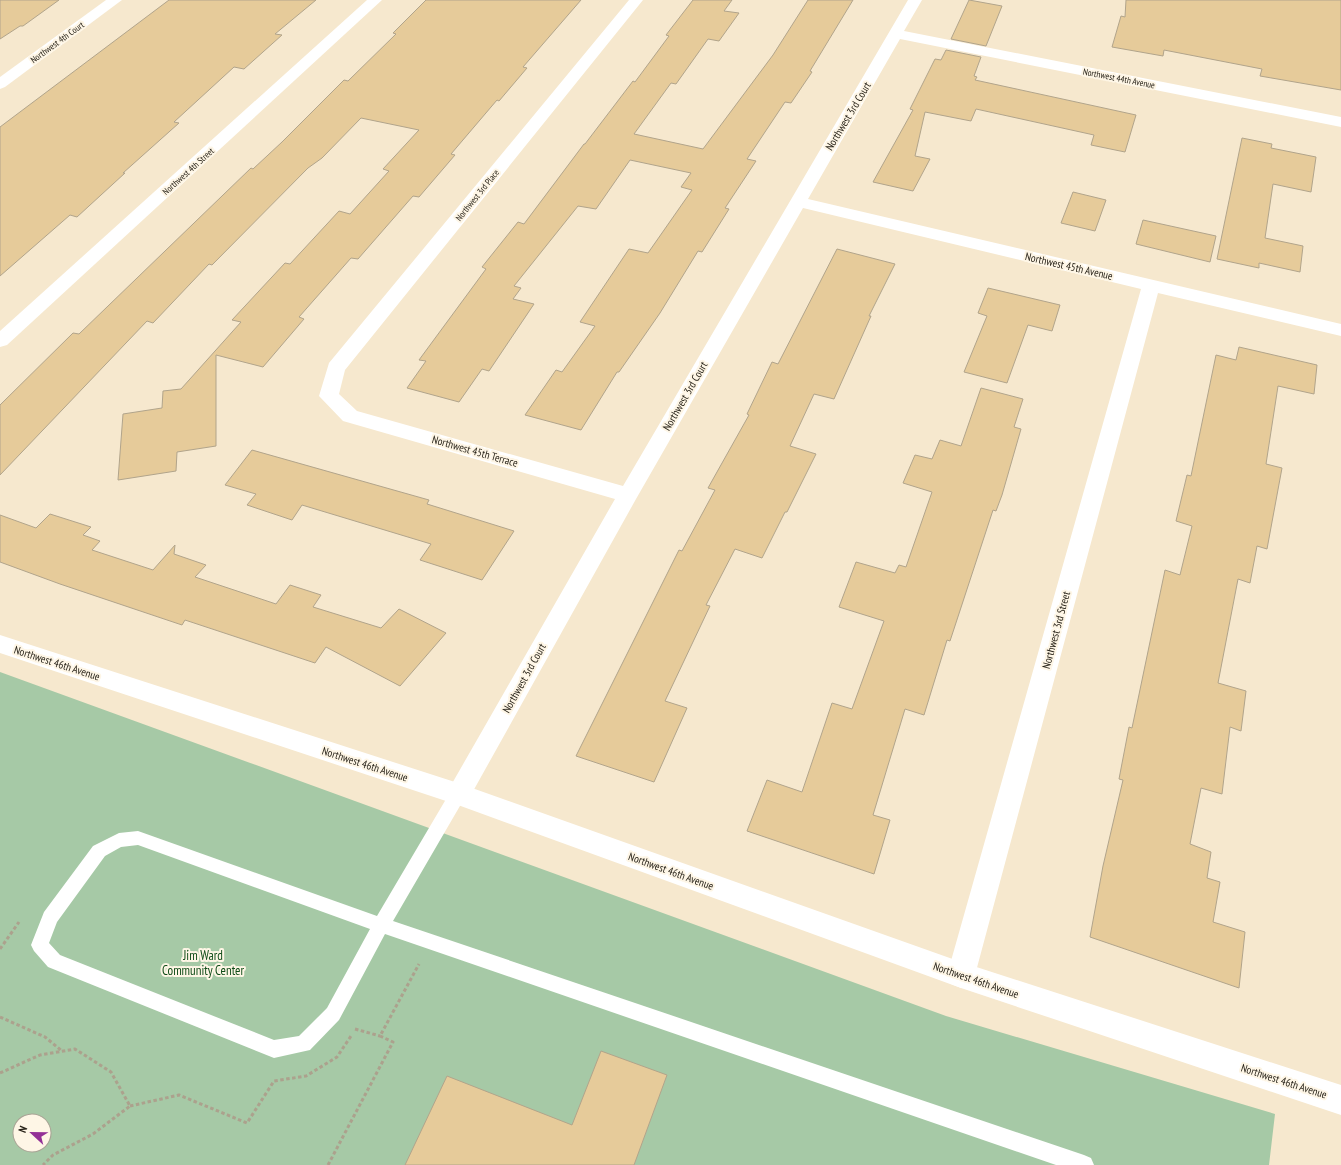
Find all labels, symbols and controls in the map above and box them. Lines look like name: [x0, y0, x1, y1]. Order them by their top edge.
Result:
street label: Northwest 4th Court: [28, 19, 86, 65]
street label: Northwest 44th Avenue: [1082, 66, 1156, 90]
street label: Northwest 3rd Court: [822, 79, 874, 153]
street label: Northwest 4th Street: [160, 145, 216, 197]
street label: Northwest 3rd Place: [453, 167, 501, 223]
street label: Northwest 45th Avenue: [1024, 249, 1115, 283]
street label: Northwest 3rd Court: [660, 359, 710, 433]
street label: Northwest 45th Terrace: [430, 432, 520, 470]
street label: Northwest 3rd Street: [1039, 590, 1073, 670]
street label: Northwest 3rd Court: [499, 641, 549, 715]
street label: Northwest 46th Avenue: [12, 643, 102, 684]
street label: Northwest 46th Avenue: [320, 744, 410, 785]
street label: Northwest 46th Avenue: [627, 849, 716, 893]
park label: Jim Ward Community Center: [162, 947, 245, 979]
street label: Northwest 46th Avenue: [931, 959, 1021, 1001]
street label: Northwest 46th Avenue: [1239, 1061, 1329, 1102]
north arrow: [12, 1113, 52, 1153]
text: N: [15, 1124, 30, 1135]

